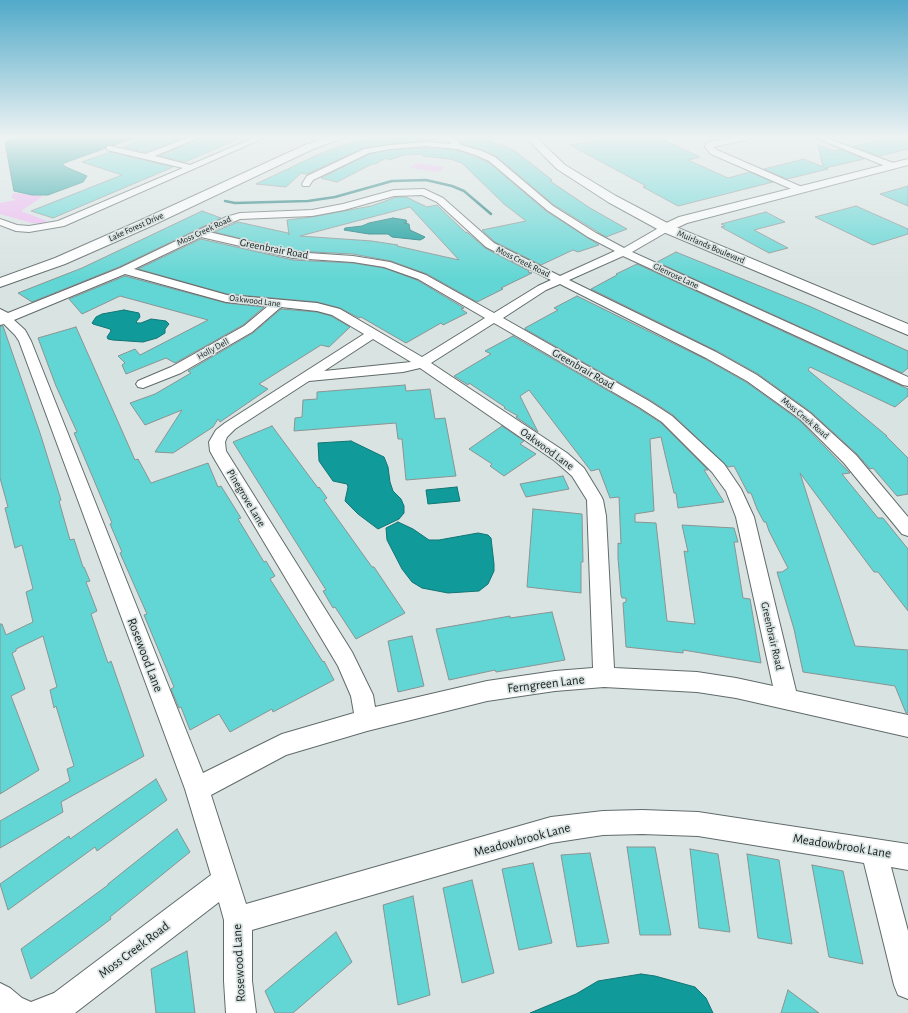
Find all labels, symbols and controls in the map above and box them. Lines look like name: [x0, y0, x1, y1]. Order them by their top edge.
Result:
street label: Lake Forest Drive: [107, 210, 165, 244]
street label: Moss Creek Road: [175, 214, 233, 248]
street label: Muirlands Boulevard: [676, 228, 746, 266]
street label: Greenbrair Road: [239, 236, 309, 262]
street label: Moss Creek Road: [494, 244, 552, 280]
street label: Glenrose Lane: [651, 261, 701, 291]
street label: Oakwood Lane: [229, 293, 281, 309]
street label: Holly Dell: [195, 336, 231, 362]
street label: Greenbrair Road: [550, 346, 616, 392]
street label: Moss Creek Road: [779, 395, 831, 441]
street label: Oakwood Lane: [518, 425, 576, 473]
street label: Pinegrove Lane: [224, 467, 268, 529]
street label: Greenbrair Road: [758, 601, 786, 671]
street label: Rosewood Lane: [124, 616, 166, 694]
street label: Ferngreen Lane: [507, 672, 585, 696]
street label: Meadowbrook Lane: [472, 820, 572, 860]
street label: Meadowbrook Lane: [792, 831, 892, 861]
street label: Moss Creek Road: [95, 918, 173, 982]
street label: Rosewood Lane: [229, 924, 249, 1002]

